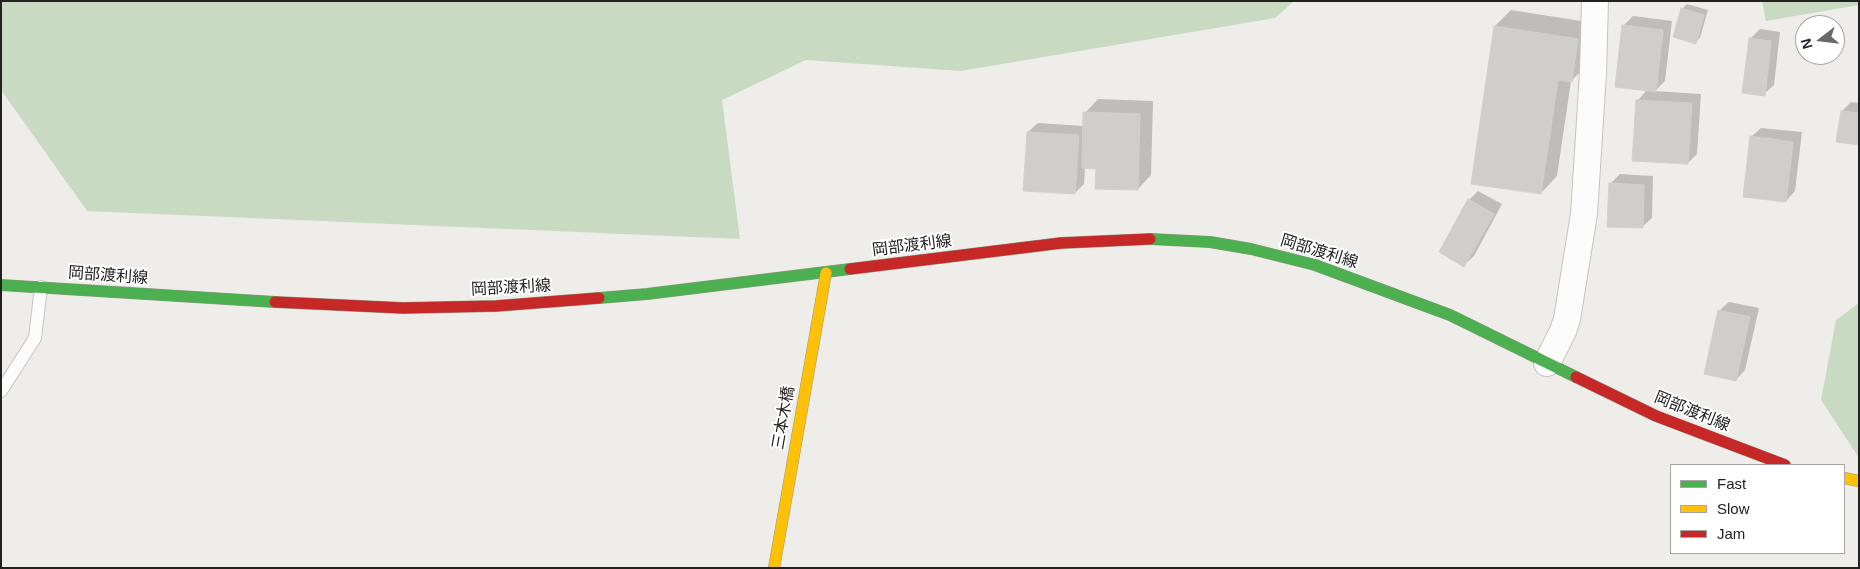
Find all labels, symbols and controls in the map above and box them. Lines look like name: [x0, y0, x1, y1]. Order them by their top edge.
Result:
north arrow: [1795, 15, 1845, 65]
text: N: [1797, 37, 1816, 51]
street label: 岡部渡利線: [1278, 231, 1360, 273]
street label: 岡部渡利線: [871, 232, 953, 260]
street label: 岡部渡利線: [67, 264, 149, 288]
street label: 岡部渡利線: [471, 276, 551, 300]
street label: 三本木橋: [769, 385, 799, 451]
street label: 岡部渡利線: [1651, 388, 1733, 436]
legend: [1670, 464, 1845, 554]
text: Fast: [1717, 475, 1746, 492]
text: Slow: [1717, 500, 1750, 517]
text: Jam: [1717, 525, 1745, 542]

